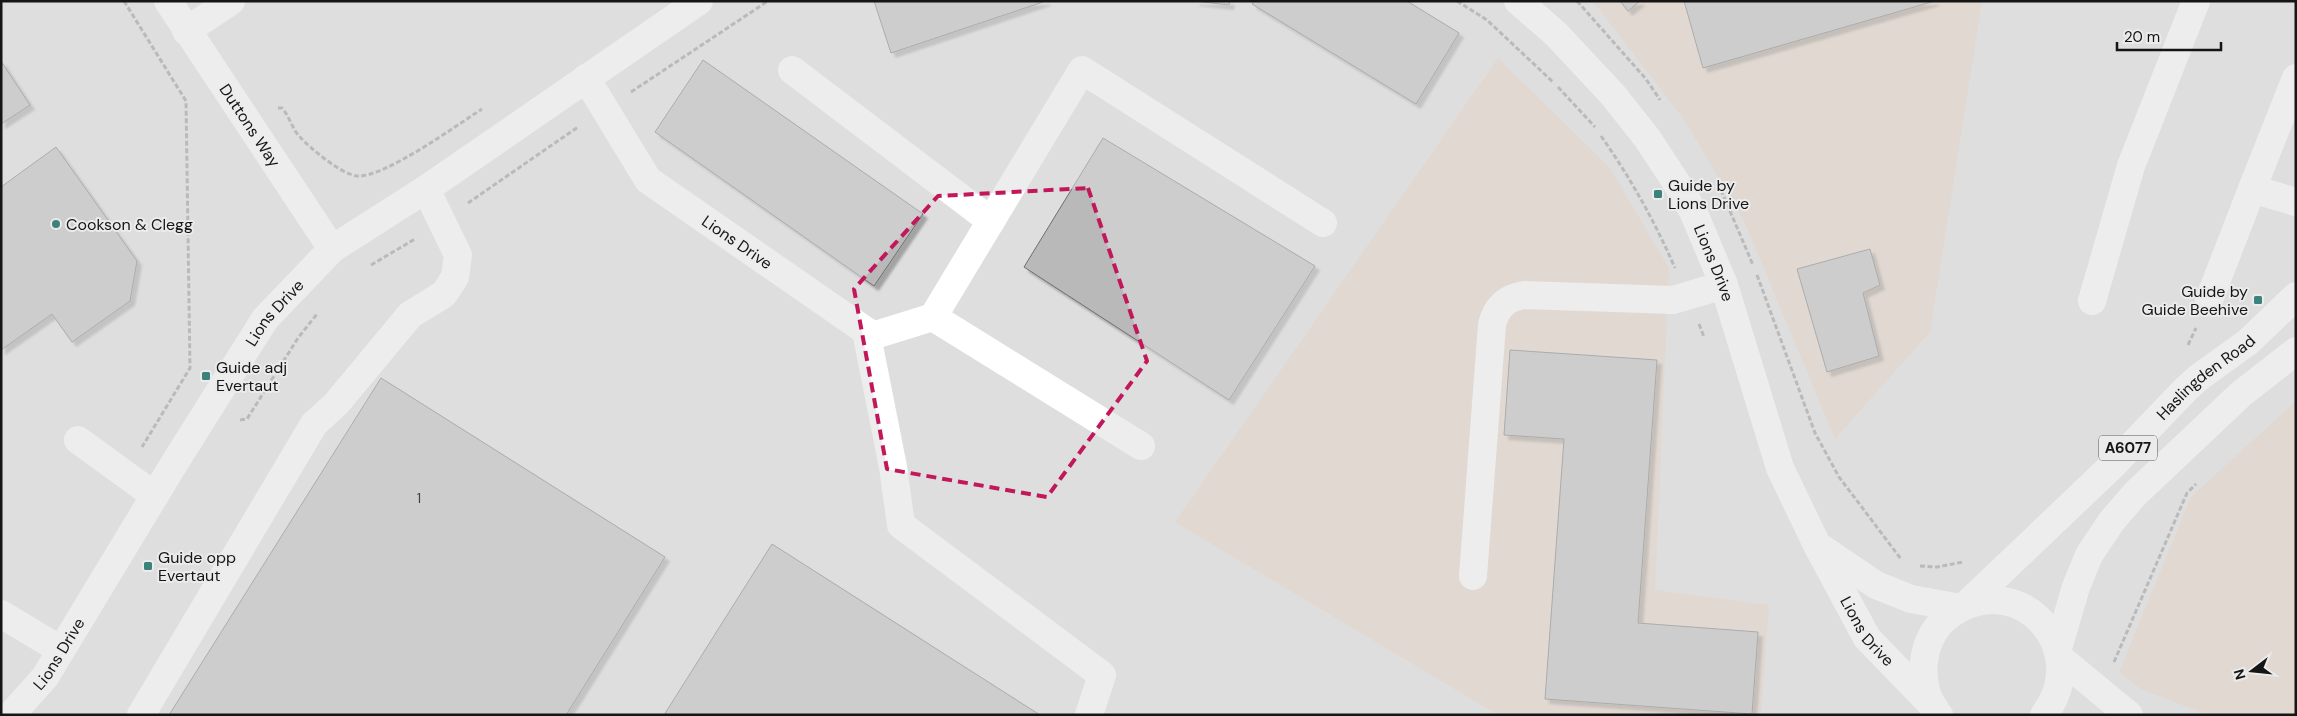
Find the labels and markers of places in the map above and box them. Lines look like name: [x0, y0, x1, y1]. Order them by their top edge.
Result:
place label: Guide by Lions Drive: [1668, 175, 1749, 214]
marker: Guide by Lions Drive: [1652, 188, 1664, 200]
place label: Cookson & Clegg: [66, 214, 193, 235]
marker: Cookson & Clegg: [50, 218, 62, 230]
place label: Guide by Guide Beehive: [2142, 281, 2248, 320]
marker: Guide by Guide Beehive: [2252, 294, 2264, 306]
place label: Guide adj Evertaut: [216, 357, 287, 396]
marker: Guide adj Evertaut: [200, 370, 212, 382]
place label: Guide opp Evertaut: [158, 547, 236, 586]
marker: Guide opp Evertaut: [142, 560, 154, 572]

